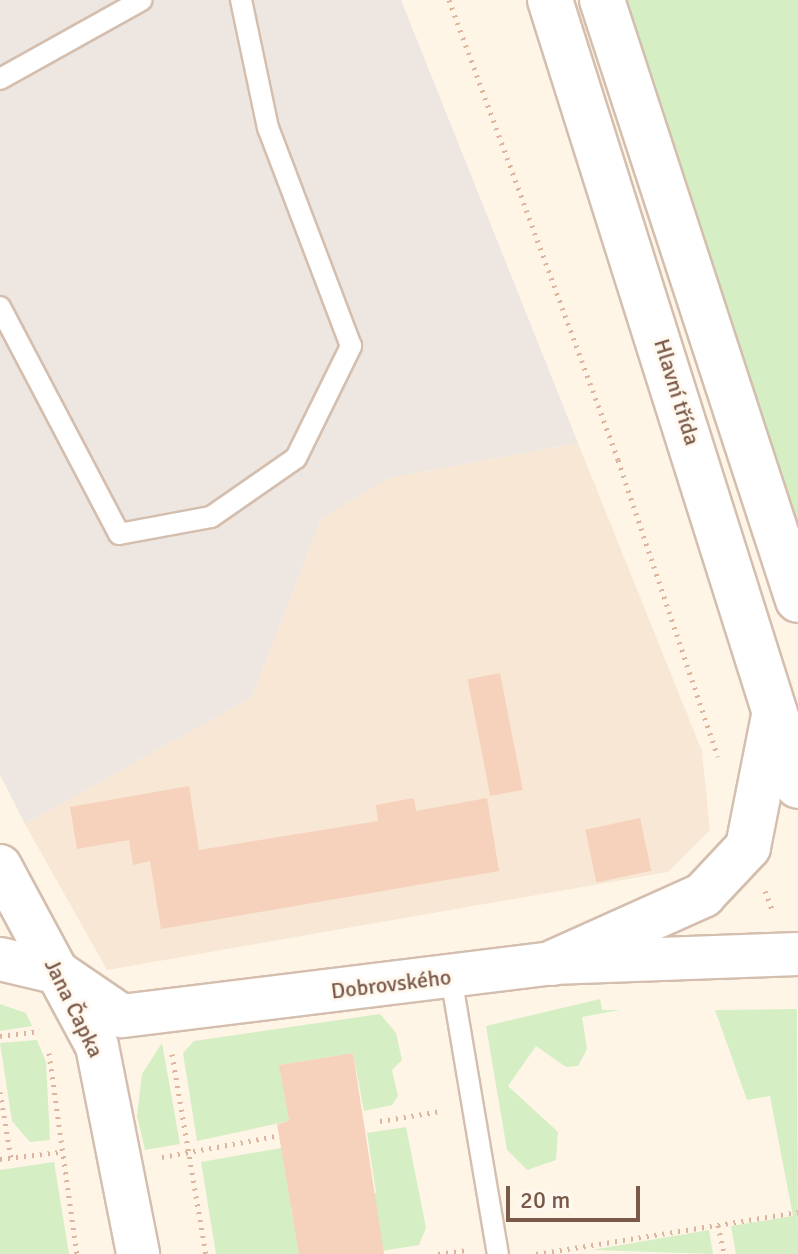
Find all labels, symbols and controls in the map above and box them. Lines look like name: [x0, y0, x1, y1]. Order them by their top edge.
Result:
street label: Hlavní třída: [648, 336, 706, 448]
street label: Jana Čapka: [39, 954, 109, 1062]
street label: Dobrovského: [329, 964, 453, 1004]
scale bar: [510, 1170, 644, 1220]
text: 20 m: [520, 1185, 570, 1215]

